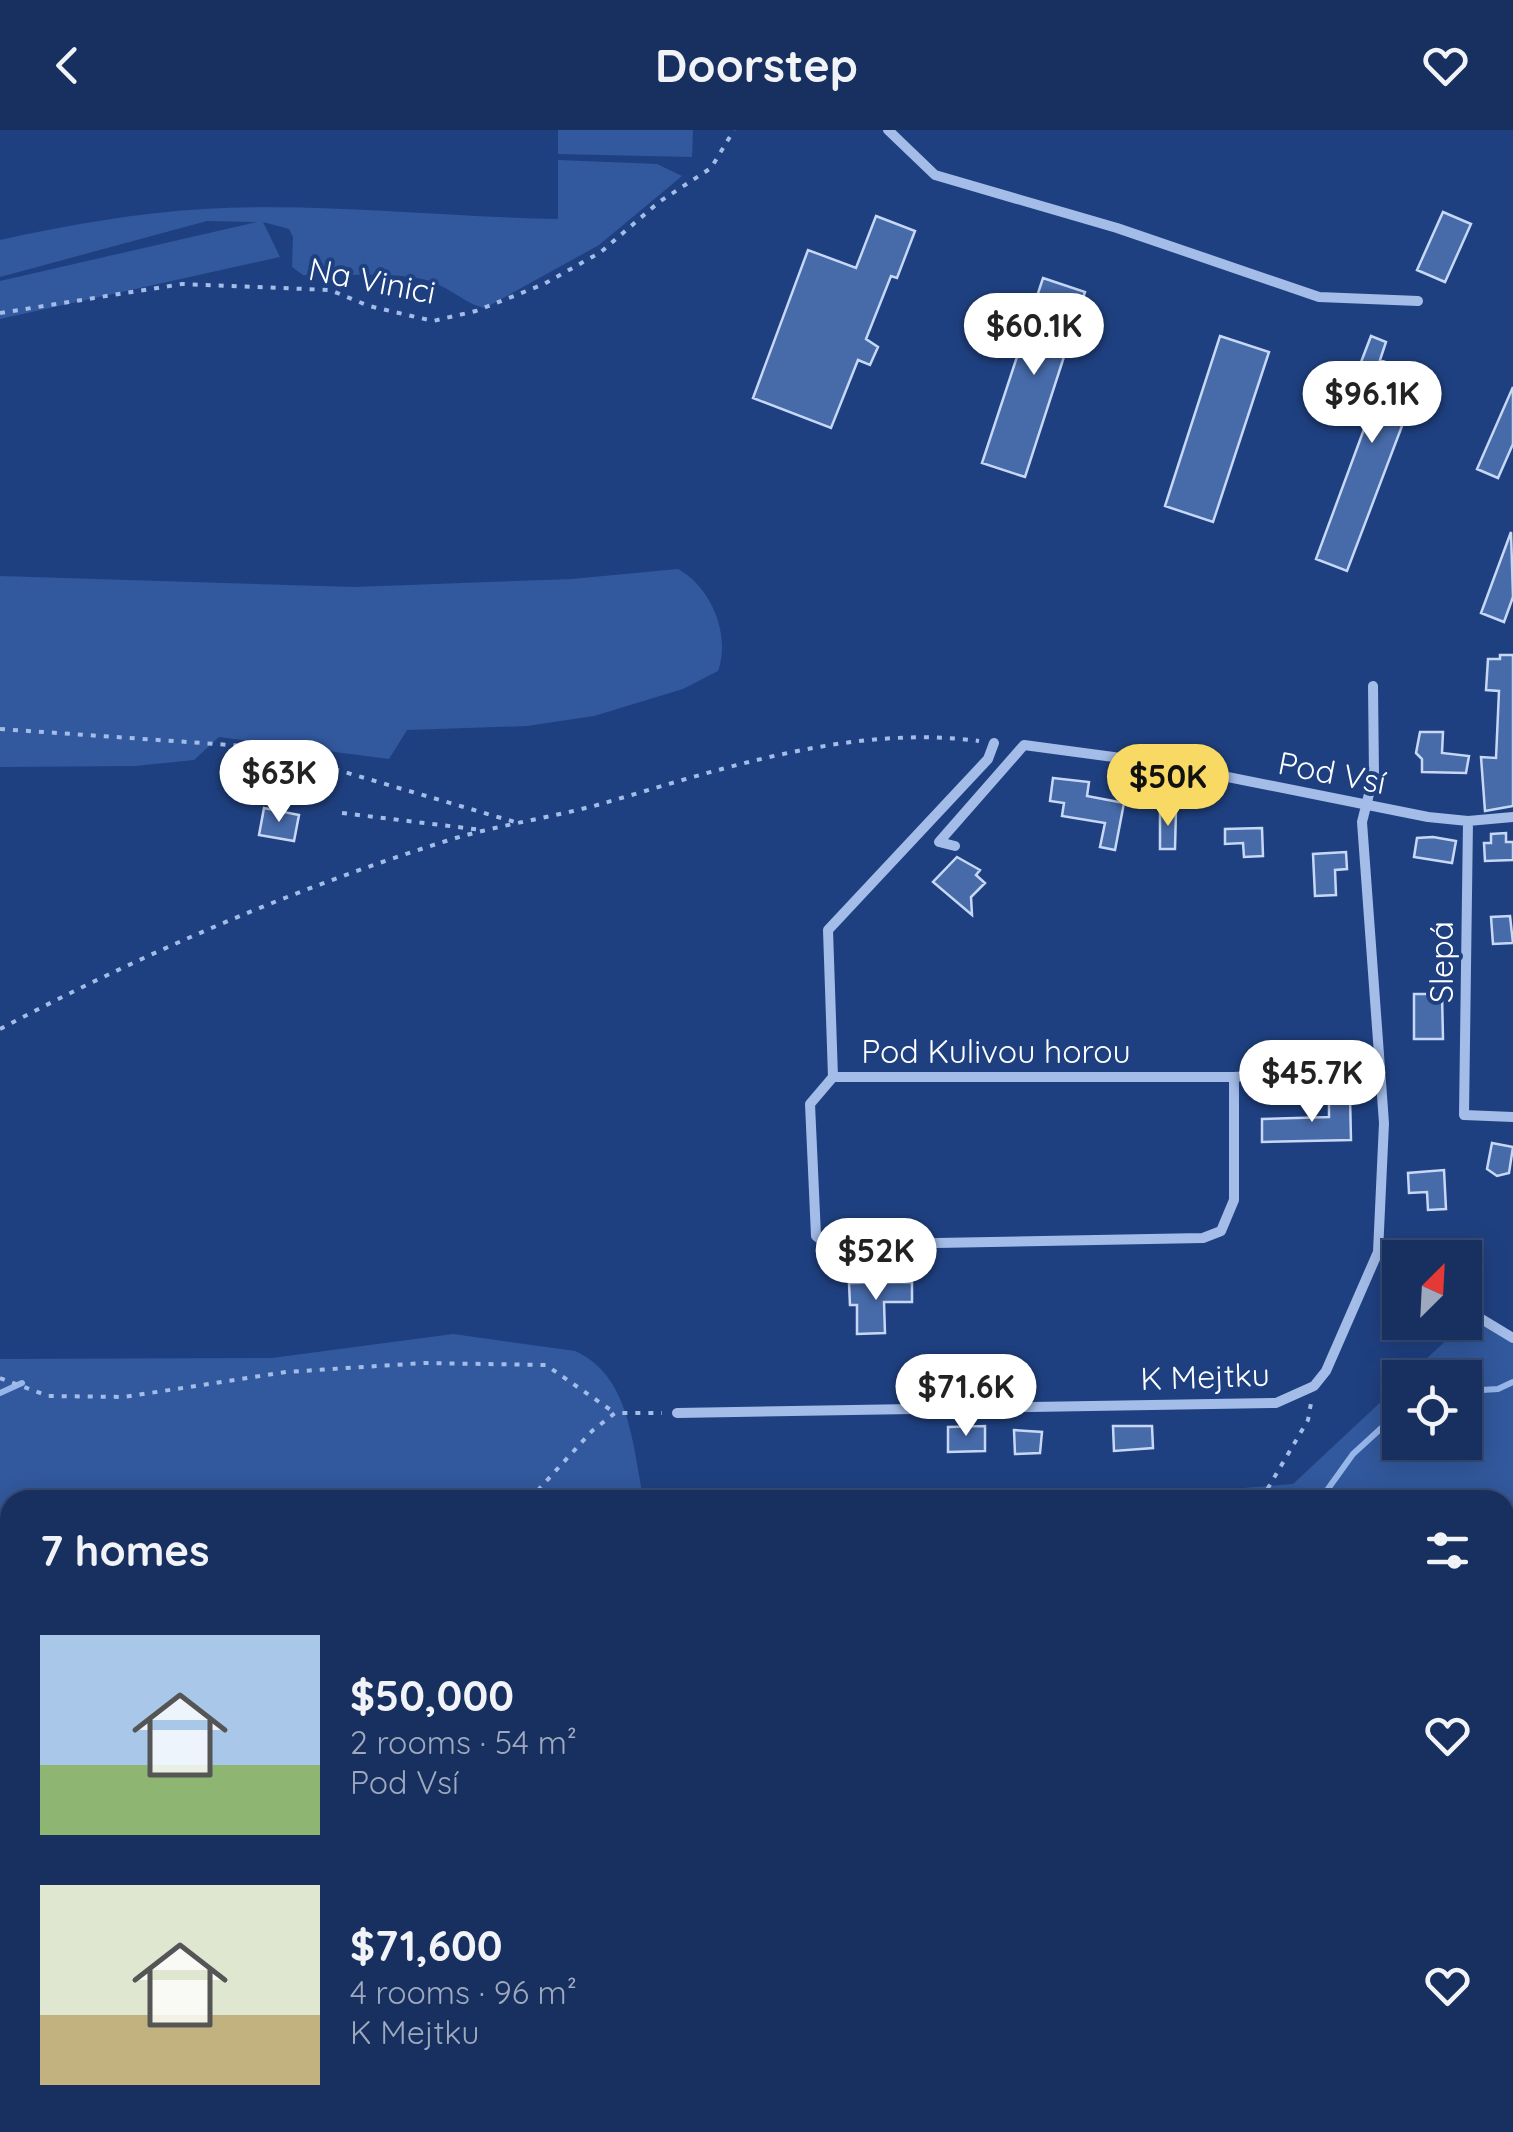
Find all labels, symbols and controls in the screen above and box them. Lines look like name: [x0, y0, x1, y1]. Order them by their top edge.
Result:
text: Doorstep: [655, 37, 858, 93]
icon: back: [40, 38, 95, 93]
icon: heart: [1418, 38, 1473, 93]
street label: Na Vinici: [305, 248, 439, 312]
pin: $60.1K: [953, 293, 1115, 378]
text: $60.1K: [986, 305, 1082, 345]
pin: $96.1K: [1291, 361, 1453, 446]
text: $96.1K: [1325, 373, 1419, 413]
pin: $63K: [220, 740, 338, 825]
street label: Pod Vsí: [1275, 742, 1390, 802]
pin: $50K: [1109, 744, 1227, 829]
text: $63K: [242, 752, 316, 792]
text: $50K: [1129, 756, 1207, 796]
street label: Slepá: [1421, 921, 1461, 1003]
street label: Pod Kulivou horou: [861, 1031, 1131, 1071]
pin: $45.7K: [1231, 1040, 1393, 1125]
text: $45.7K: [1261, 1052, 1363, 1092]
pin: $52K: [817, 1218, 935, 1303]
text: $52K: [838, 1230, 914, 1270]
north arrow: [1382, 1240, 1482, 1340]
map controls: [1382, 1240, 1482, 1460]
pin: $71.6K: [885, 1354, 1047, 1439]
street label: K Mejtku: [1140, 1354, 1270, 1398]
button: locate: [1382, 1360, 1482, 1460]
text: $71.6K: [917, 1366, 1015, 1406]
icon: filters: [1420, 1523, 1475, 1578]
text: 7 homes: [40, 1524, 209, 1577]
text: $50,000: [350, 1669, 514, 1722]
icon: home: [120, 1675, 240, 1795]
icon: heart: [1420, 1708, 1475, 1763]
text: 2 rooms · 54 m²: [350, 1722, 577, 1762]
text: Pod Vsí: [350, 1762, 459, 1802]
text: $71,600: [350, 1919, 503, 1972]
icon: home: [120, 1925, 240, 2045]
icon: heart: [1420, 1958, 1475, 2013]
text: 4 rooms · 96 m²: [350, 1972, 577, 2012]
text: K Mejtku: [350, 2012, 480, 2052]

